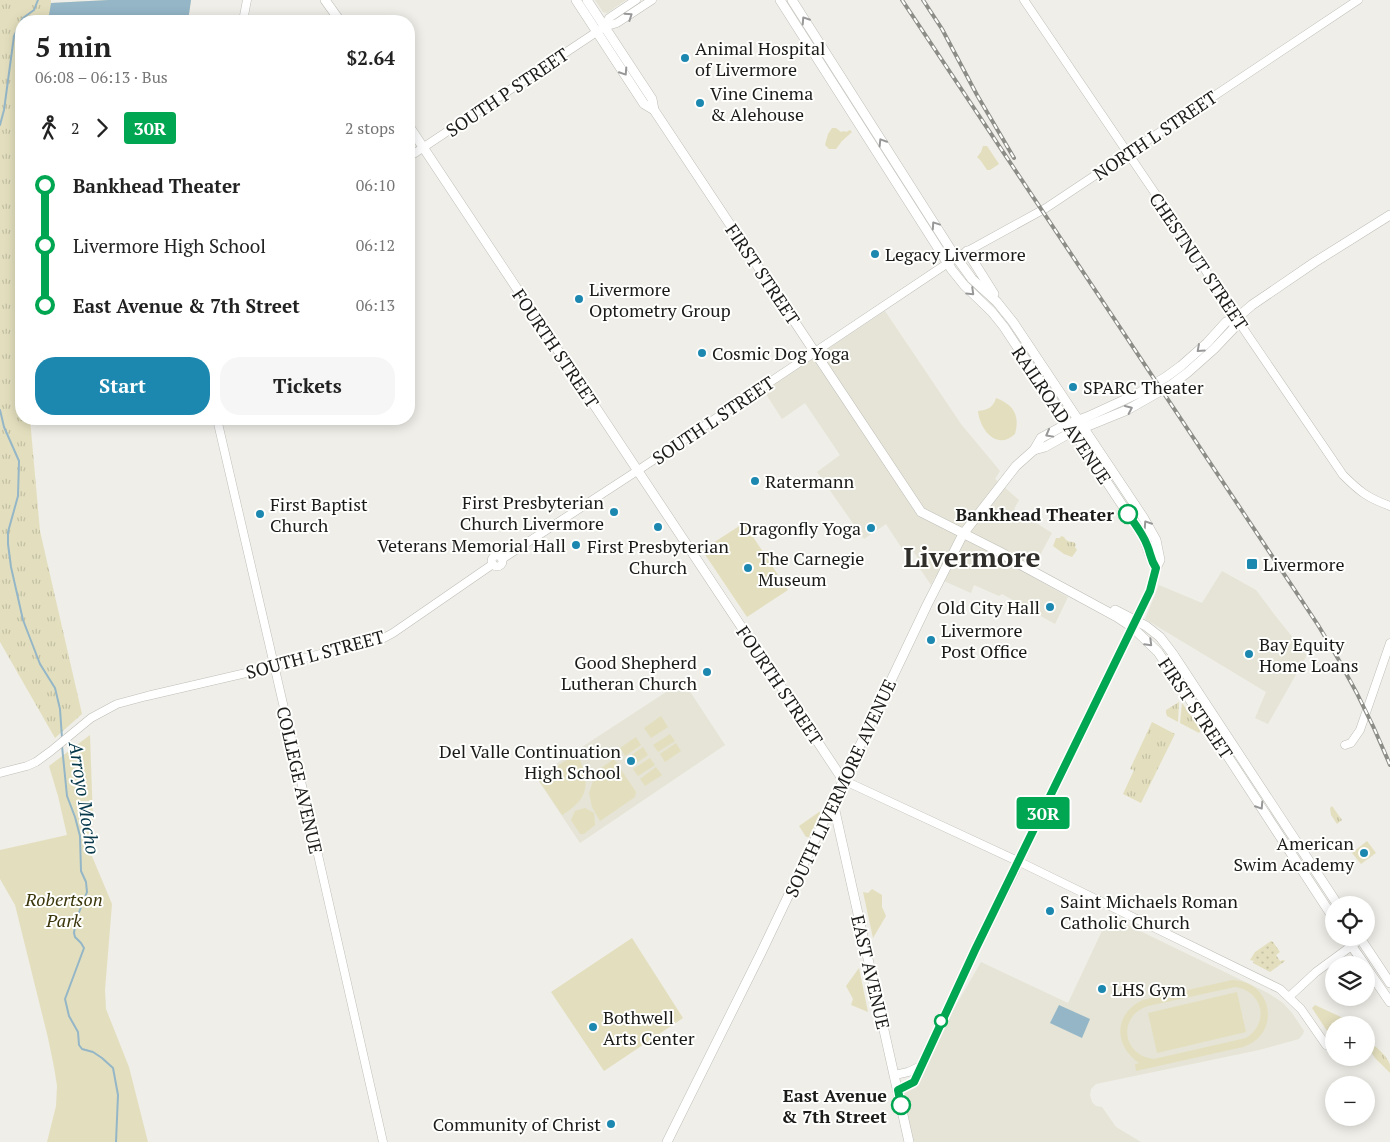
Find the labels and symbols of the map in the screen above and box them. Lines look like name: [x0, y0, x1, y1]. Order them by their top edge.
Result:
one-way arrow: [624, 12, 633, 22]
one-way arrow: [802, 17, 811, 26]
place label: Animal Hospital of Livermore: [695, 36, 825, 81]
street label: SOUTH P STREET: [441, 42, 573, 142]
marker: Animal Hospital of Livermore: [679, 52, 691, 64]
one-way arrow: [617, 67, 627, 76]
place label: Vine Cinema & Alehouse: [710, 81, 813, 126]
street label: NORTH L STREET: [1088, 85, 1222, 185]
marker: Vine Cinema & Alehouse: [694, 97, 706, 109]
one-way arrow: [879, 138, 888, 148]
street label: CHESTNUT STREET: [1144, 188, 1254, 334]
street label: FIRST STREET: [720, 219, 806, 329]
one-way arrow: [931, 221, 941, 230]
place label: Legacy Livermore: [885, 242, 1026, 266]
marker: Legacy Livermore: [869, 248, 881, 260]
place label: Livermore Optometry Group: [589, 277, 731, 322]
street label: FOURTH STREET: [507, 284, 605, 412]
one-way arrow: [966, 287, 975, 296]
marker: Livermore Optometry Group: [573, 293, 585, 305]
place label: Cosmic Dog Yoga: [712, 341, 850, 365]
street label: RAILROAD AVENUE: [1007, 341, 1117, 489]
one-way arrow: [1197, 343, 1206, 352]
marker: Cosmic Dog Yoga: [696, 347, 708, 359]
street label: SOUTH L STREET: [647, 370, 779, 470]
place label: SPARC Theater: [1083, 375, 1204, 399]
marker: SPARC Theater: [1067, 381, 1079, 393]
one-way arrow: [1123, 405, 1132, 415]
one-way arrow: [1045, 428, 1054, 438]
place label: Ratermann: [765, 469, 855, 493]
marker: Ratermann: [749, 475, 761, 487]
place label: First Presbyterian Church Livermore: [460, 490, 604, 535]
place label: First Baptist Church: [270, 492, 368, 537]
place label: Bankhead Theater: [956, 502, 1114, 526]
marker: Bankhead Theater: [1118, 504, 1138, 524]
marker: First Presbyterian Church Livermore: [608, 506, 620, 518]
marker: First Baptist Church: [254, 508, 266, 520]
place label: Dragonfly Yoga: [739, 516, 861, 540]
one-way arrow: [1143, 520, 1153, 529]
marker: First Presbyterian Church: [652, 521, 664, 533]
marker: Dragonfly Yoga: [865, 522, 877, 534]
place label: Veterans Memorial Hall: [377, 533, 566, 557]
place label: First Presbyterian Church: [587, 534, 729, 579]
district label: Livermore: [903, 538, 1041, 575]
marker: Veterans Memorial Hall: [570, 539, 582, 551]
place label: The Carnegie Museum: [758, 546, 864, 591]
place label: Livermore: [1263, 552, 1345, 576]
marker: Livermore: [1245, 557, 1259, 571]
marker: The Carnegie Museum: [742, 562, 754, 574]
place label: Old City Hall: [937, 595, 1040, 619]
marker: Old City Hall: [1044, 601, 1056, 613]
place label: Livermore Post Office: [941, 618, 1027, 663]
street label: FOURTH STREET: [731, 621, 829, 749]
street label: SOUTH L STREET: [243, 624, 387, 684]
place label: Bay Equity Home Loans: [1259, 632, 1358, 677]
marker: Livermore Post Office: [925, 634, 937, 646]
one-way arrow: [1143, 637, 1152, 646]
marker: Bay Equity Home Loans: [1243, 648, 1255, 660]
place label: Good Shepherd Lutheran Church: [561, 650, 697, 695]
street label: FIRST STREET: [1153, 653, 1239, 763]
marker: Good Shepherd Lutheran Church: [701, 666, 713, 678]
street label: SOUTH LIVERMORE AVENUE: [779, 675, 901, 901]
street label: COLLEGE AVENUE: [271, 704, 329, 856]
water label: Arroyo Mocho: [64, 739, 106, 856]
place label: Del Valle Continuation High School: [439, 739, 621, 784]
marker: Del Valle Continuation High School: [625, 755, 637, 767]
line badge: 30R: [1014, 797, 1072, 829]
one-way arrow: [1254, 801, 1263, 810]
place label: American Swim Academy: [1233, 831, 1355, 876]
marker: American Swim Academy: [1358, 847, 1370, 859]
park label: Robertson Park: [24, 887, 103, 932]
place label: Saint Michaels Roman Catholic Church: [1060, 889, 1238, 934]
marker: Saint Michaels Roman Catholic Church: [1044, 905, 1056, 917]
street label: EAST AVENUE: [846, 913, 896, 1031]
place label: LHS Gym: [1112, 977, 1186, 1001]
marker: LHS Gym: [1096, 983, 1108, 995]
place label: Bothwell Arts Center: [603, 1005, 695, 1050]
unlabelled marker: [934, 1014, 948, 1028]
marker: Bothwell Arts Center: [587, 1021, 599, 1033]
place label: East Avenue & 7th Street: [781, 1083, 887, 1128]
marker: East Avenue & 7th Street: [891, 1095, 911, 1115]
place label: Community of Christ: [433, 1112, 601, 1136]
marker: Community of Christ: [605, 1118, 617, 1130]

